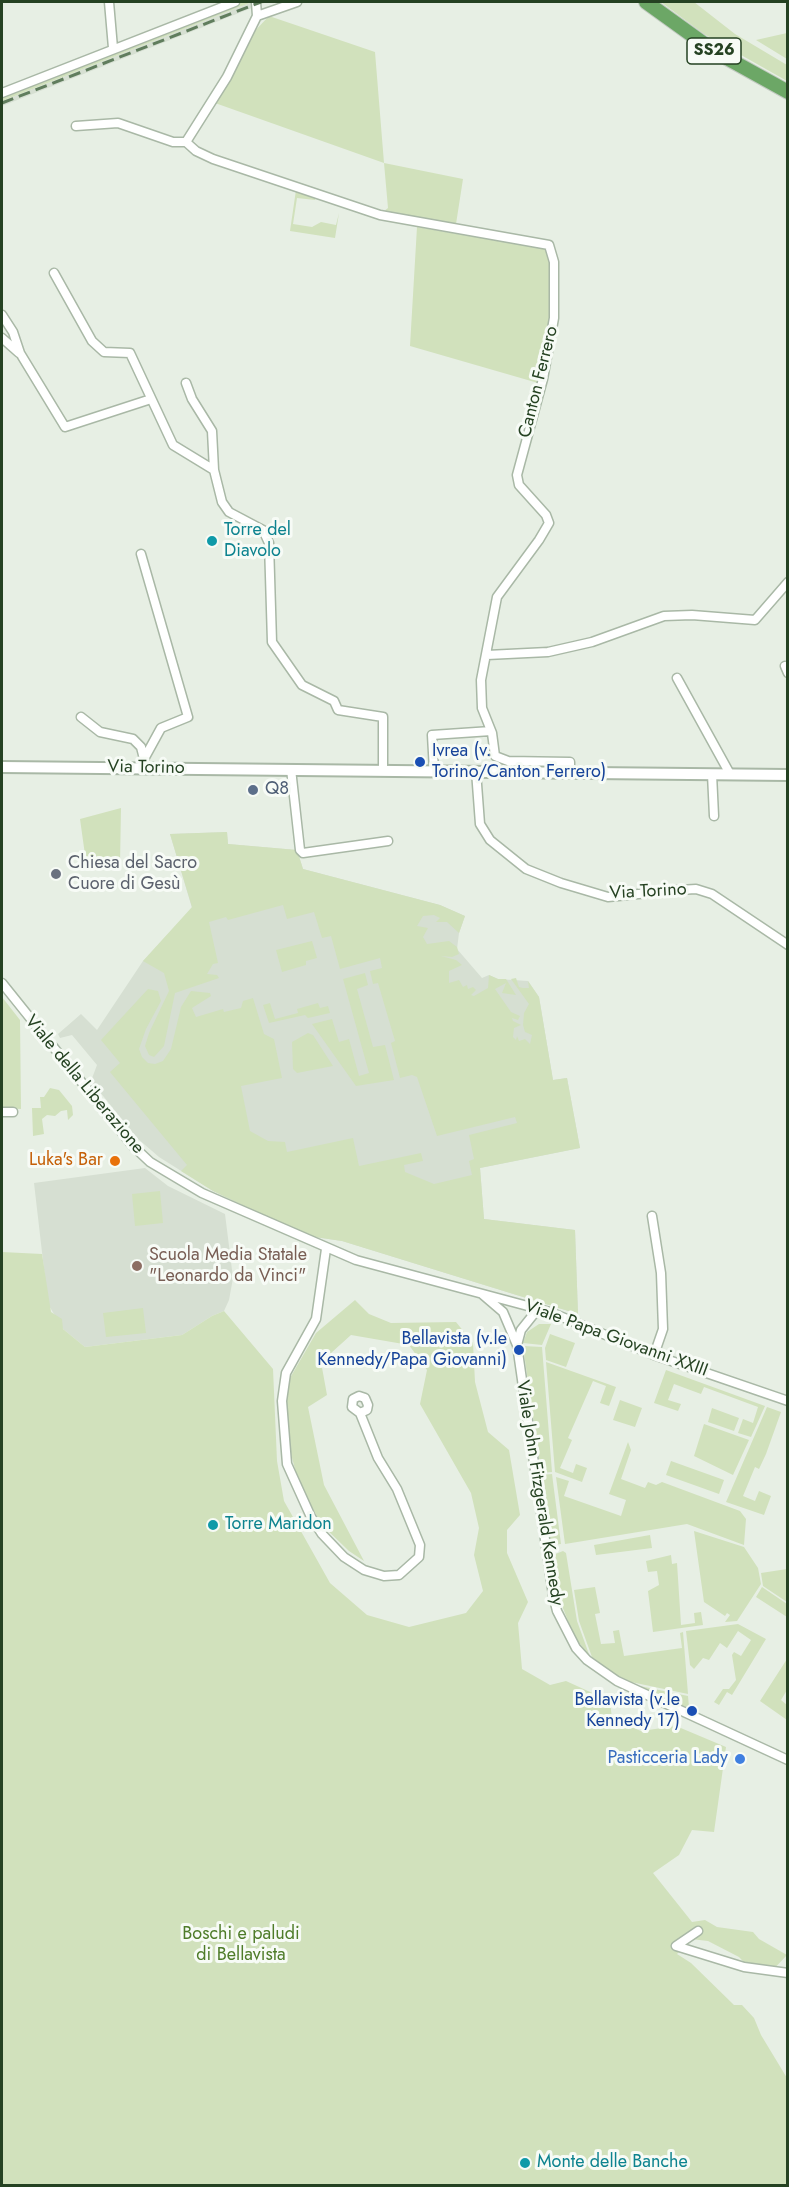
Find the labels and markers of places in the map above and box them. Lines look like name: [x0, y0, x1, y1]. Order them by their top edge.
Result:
place label: Torre del Diavolo: [224, 520, 291, 562]
marker: Torre del Diavolo: [205, 534, 219, 548]
place label: Ivrea (v. Torino/Canton Ferrero): [432, 741, 606, 783]
marker: Ivrea (v. Torino/Canton Ferrero): [413, 755, 427, 769]
place label: Q8: [265, 779, 289, 801]
marker: Q8: [246, 783, 260, 797]
place label: Chiesa del Sacro Cuore di Gesù: [68, 853, 197, 896]
marker: Chiesa del Sacro Cuore di Gesù: [49, 867, 63, 881]
place label: Luka's Bar: [29, 1150, 103, 1172]
marker: Luka's Bar: [108, 1154, 122, 1168]
place label: Scuola Media Statale "Leonardo da Vinci": [149, 1245, 307, 1288]
marker: Scuola Media Statale "Leonardo da Vinci": [130, 1259, 144, 1273]
place label: Bellavista (v.le Kennedy/Papa Giovanni): [317, 1329, 507, 1372]
marker: Bellavista (v.le Kennedy/Papa Giovanni): [512, 1343, 526, 1357]
place label: Torre Maridon: [225, 1514, 332, 1536]
marker: Torre Maridon: [206, 1518, 220, 1532]
place label: Bellavista (v.le Kennedy 17): [574, 1690, 680, 1732]
marker: Bellavista (v.le Kennedy 17): [685, 1704, 699, 1718]
place label: Pasticceria Lady: [607, 1748, 728, 1770]
marker: Pasticceria Lady: [733, 1752, 747, 1766]
place label: Monte delle Banche: [537, 2152, 688, 2174]
marker: Monte delle Banche: [518, 2156, 532, 2170]

